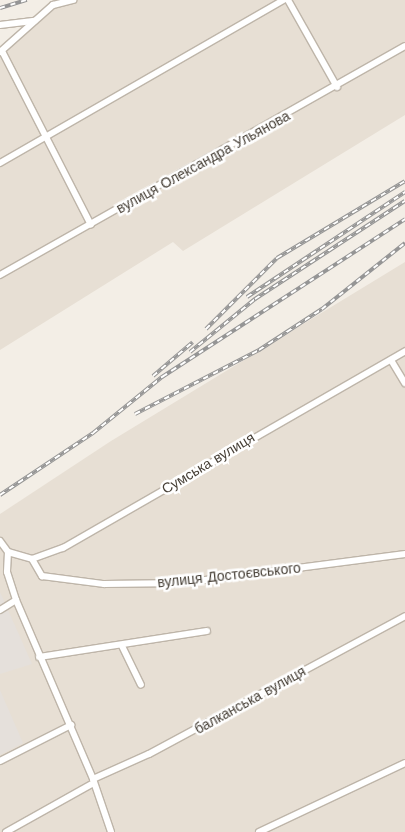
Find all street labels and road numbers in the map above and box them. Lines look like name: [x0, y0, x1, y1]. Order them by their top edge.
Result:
street label: вулиця Олександра Ульянова: [113, 107, 293, 217]
street label: Сумська вулиця: [159, 429, 257, 497]
street label: вулиця Достоєвського: [157, 559, 301, 591]
street label: балканська вулиця: [192, 663, 308, 737]

